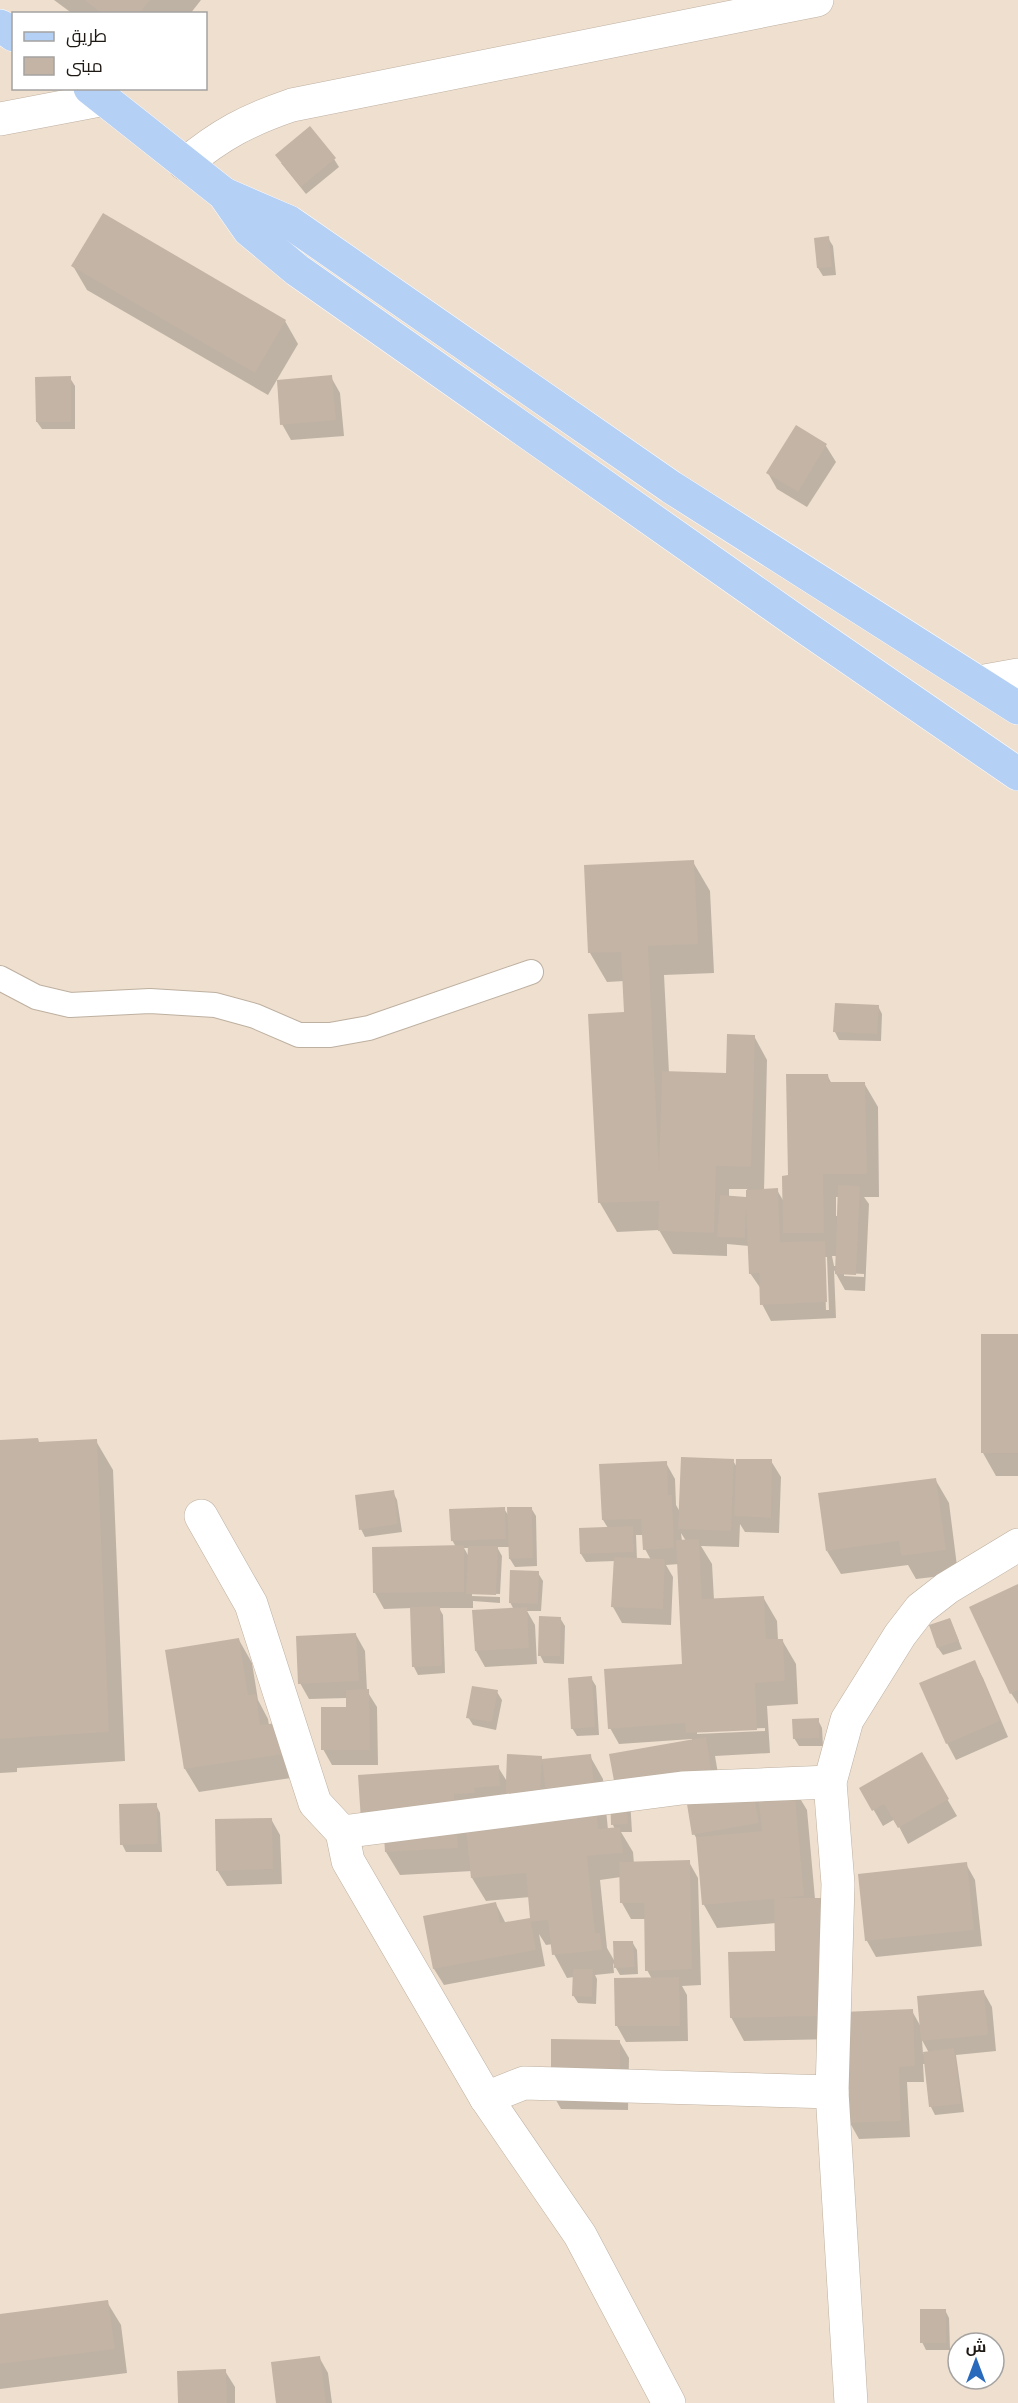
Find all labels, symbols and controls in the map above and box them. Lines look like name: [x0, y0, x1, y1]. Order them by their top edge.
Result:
legend: [12, 12, 207, 90]
text: طريق: [66, 25, 107, 48]
text: مبنى: [66, 55, 103, 77]
north arrow: [946, 2331, 1006, 2391]
text: ش: [966, 2337, 986, 2357]

